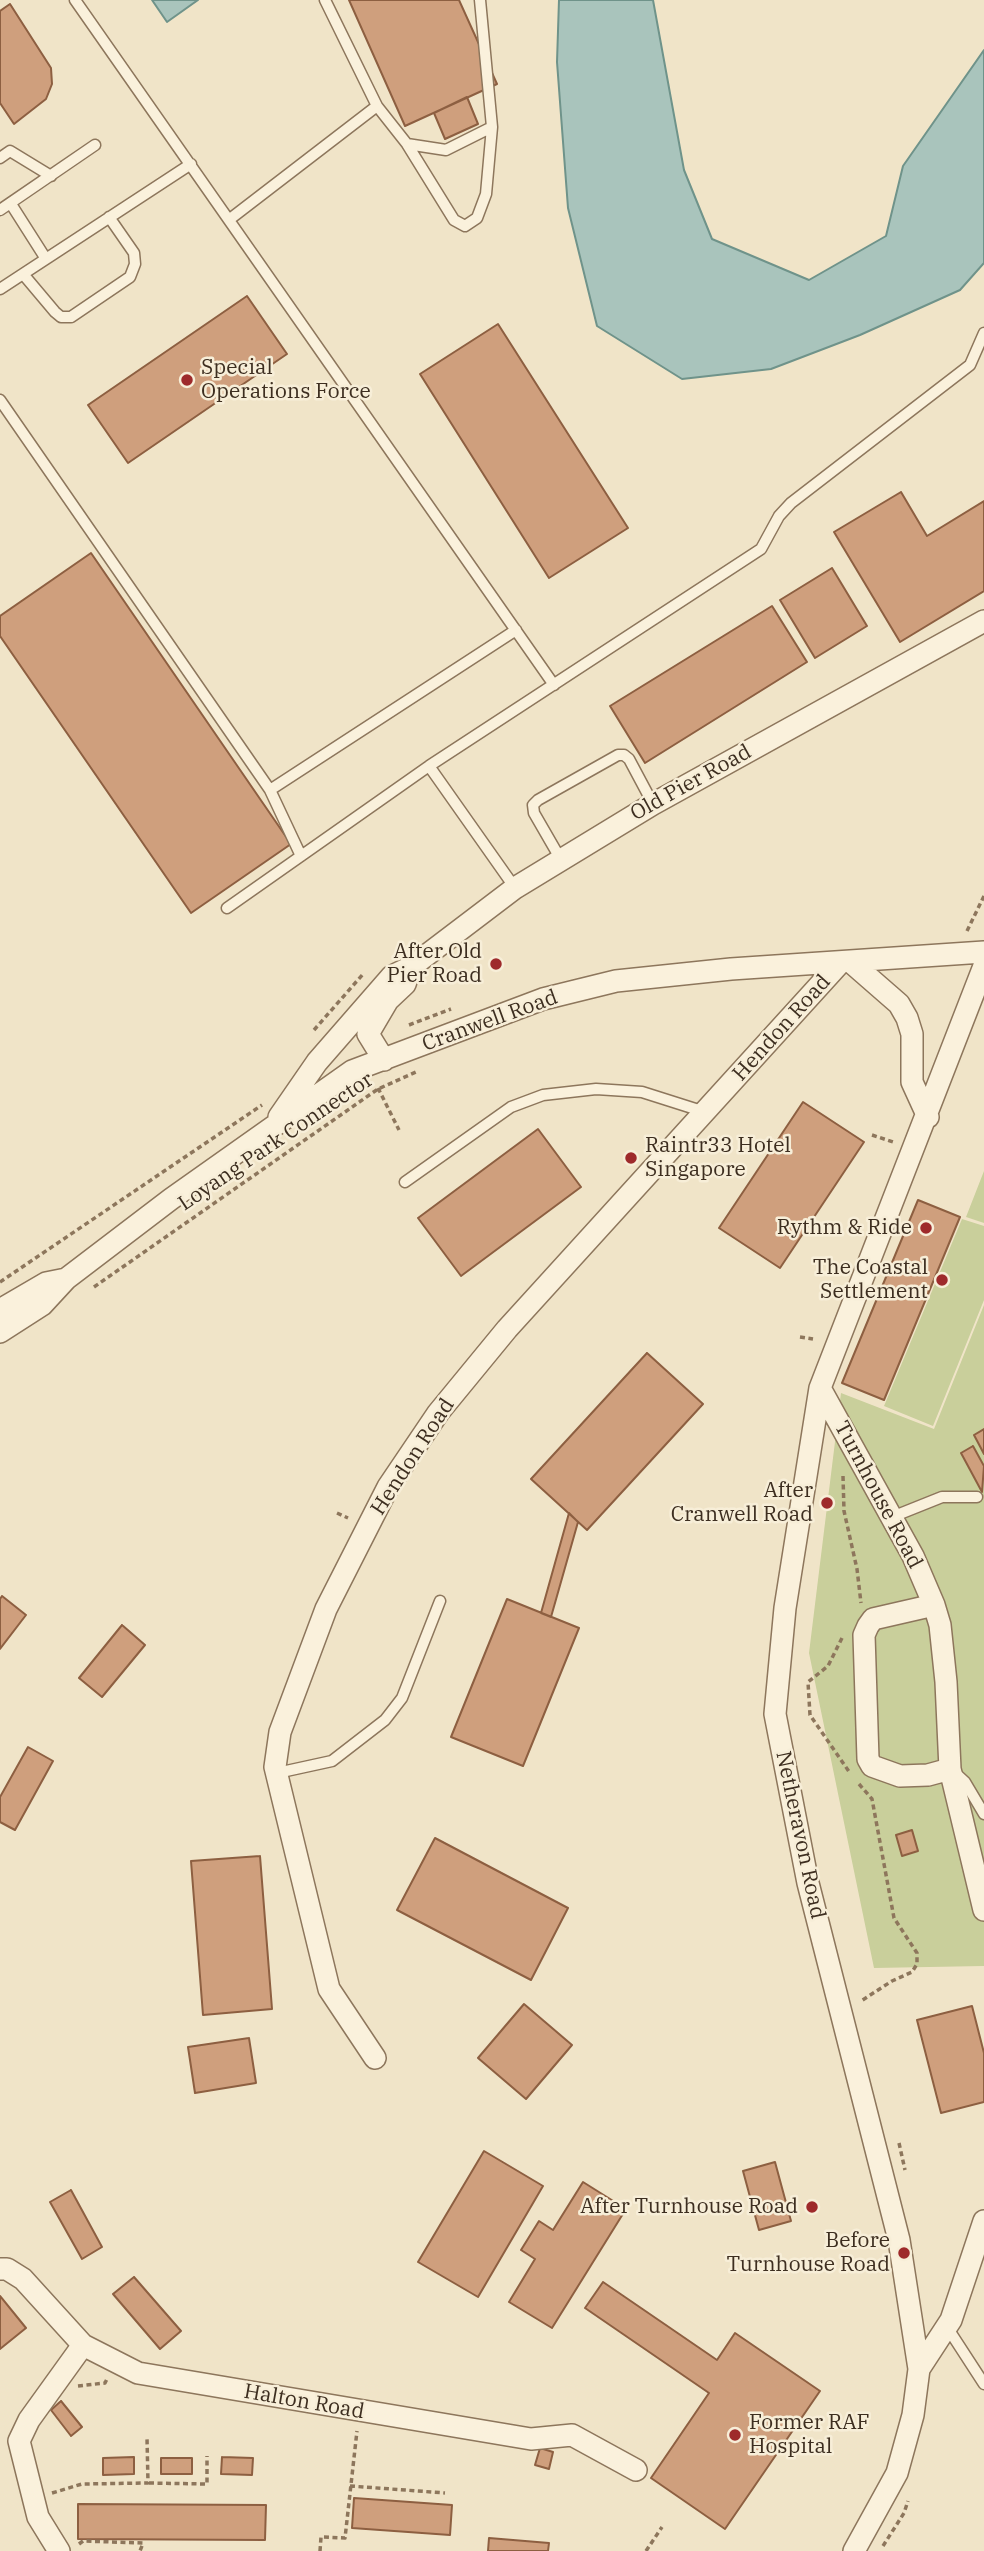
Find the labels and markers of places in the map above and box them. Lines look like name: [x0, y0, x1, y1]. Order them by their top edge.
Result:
place label: Special Operations Force: [201, 355, 371, 405]
marker: Special Operations Force: [179, 372, 195, 388]
place label: After Old Pier Road: [387, 939, 482, 989]
marker: After Old Pier Road: [488, 956, 504, 972]
place label: Raintr33 Hotel Singapore: [645, 1133, 791, 1183]
marker: Raintr33 Hotel Singapore: [623, 1150, 639, 1166]
place label: Rythm & Ride: [777, 1215, 912, 1241]
marker: Rythm & Ride: [918, 1220, 934, 1236]
place label: The Coastal Settlement: [813, 1255, 928, 1305]
marker: The Coastal Settlement: [934, 1272, 950, 1288]
place label: After Cranwell Road: [671, 1478, 813, 1528]
marker: After Cranwell Road: [819, 1495, 835, 1511]
place label: After Turnhouse Road: [580, 2194, 798, 2220]
marker: After Turnhouse Road: [804, 2199, 820, 2215]
place label: Before Turnhouse Road: [727, 2228, 890, 2278]
marker: Before Turnhouse Road: [896, 2245, 912, 2261]
place label: Former RAF Hospital: [749, 2410, 870, 2460]
marker: Former RAF Hospital: [727, 2427, 743, 2443]

